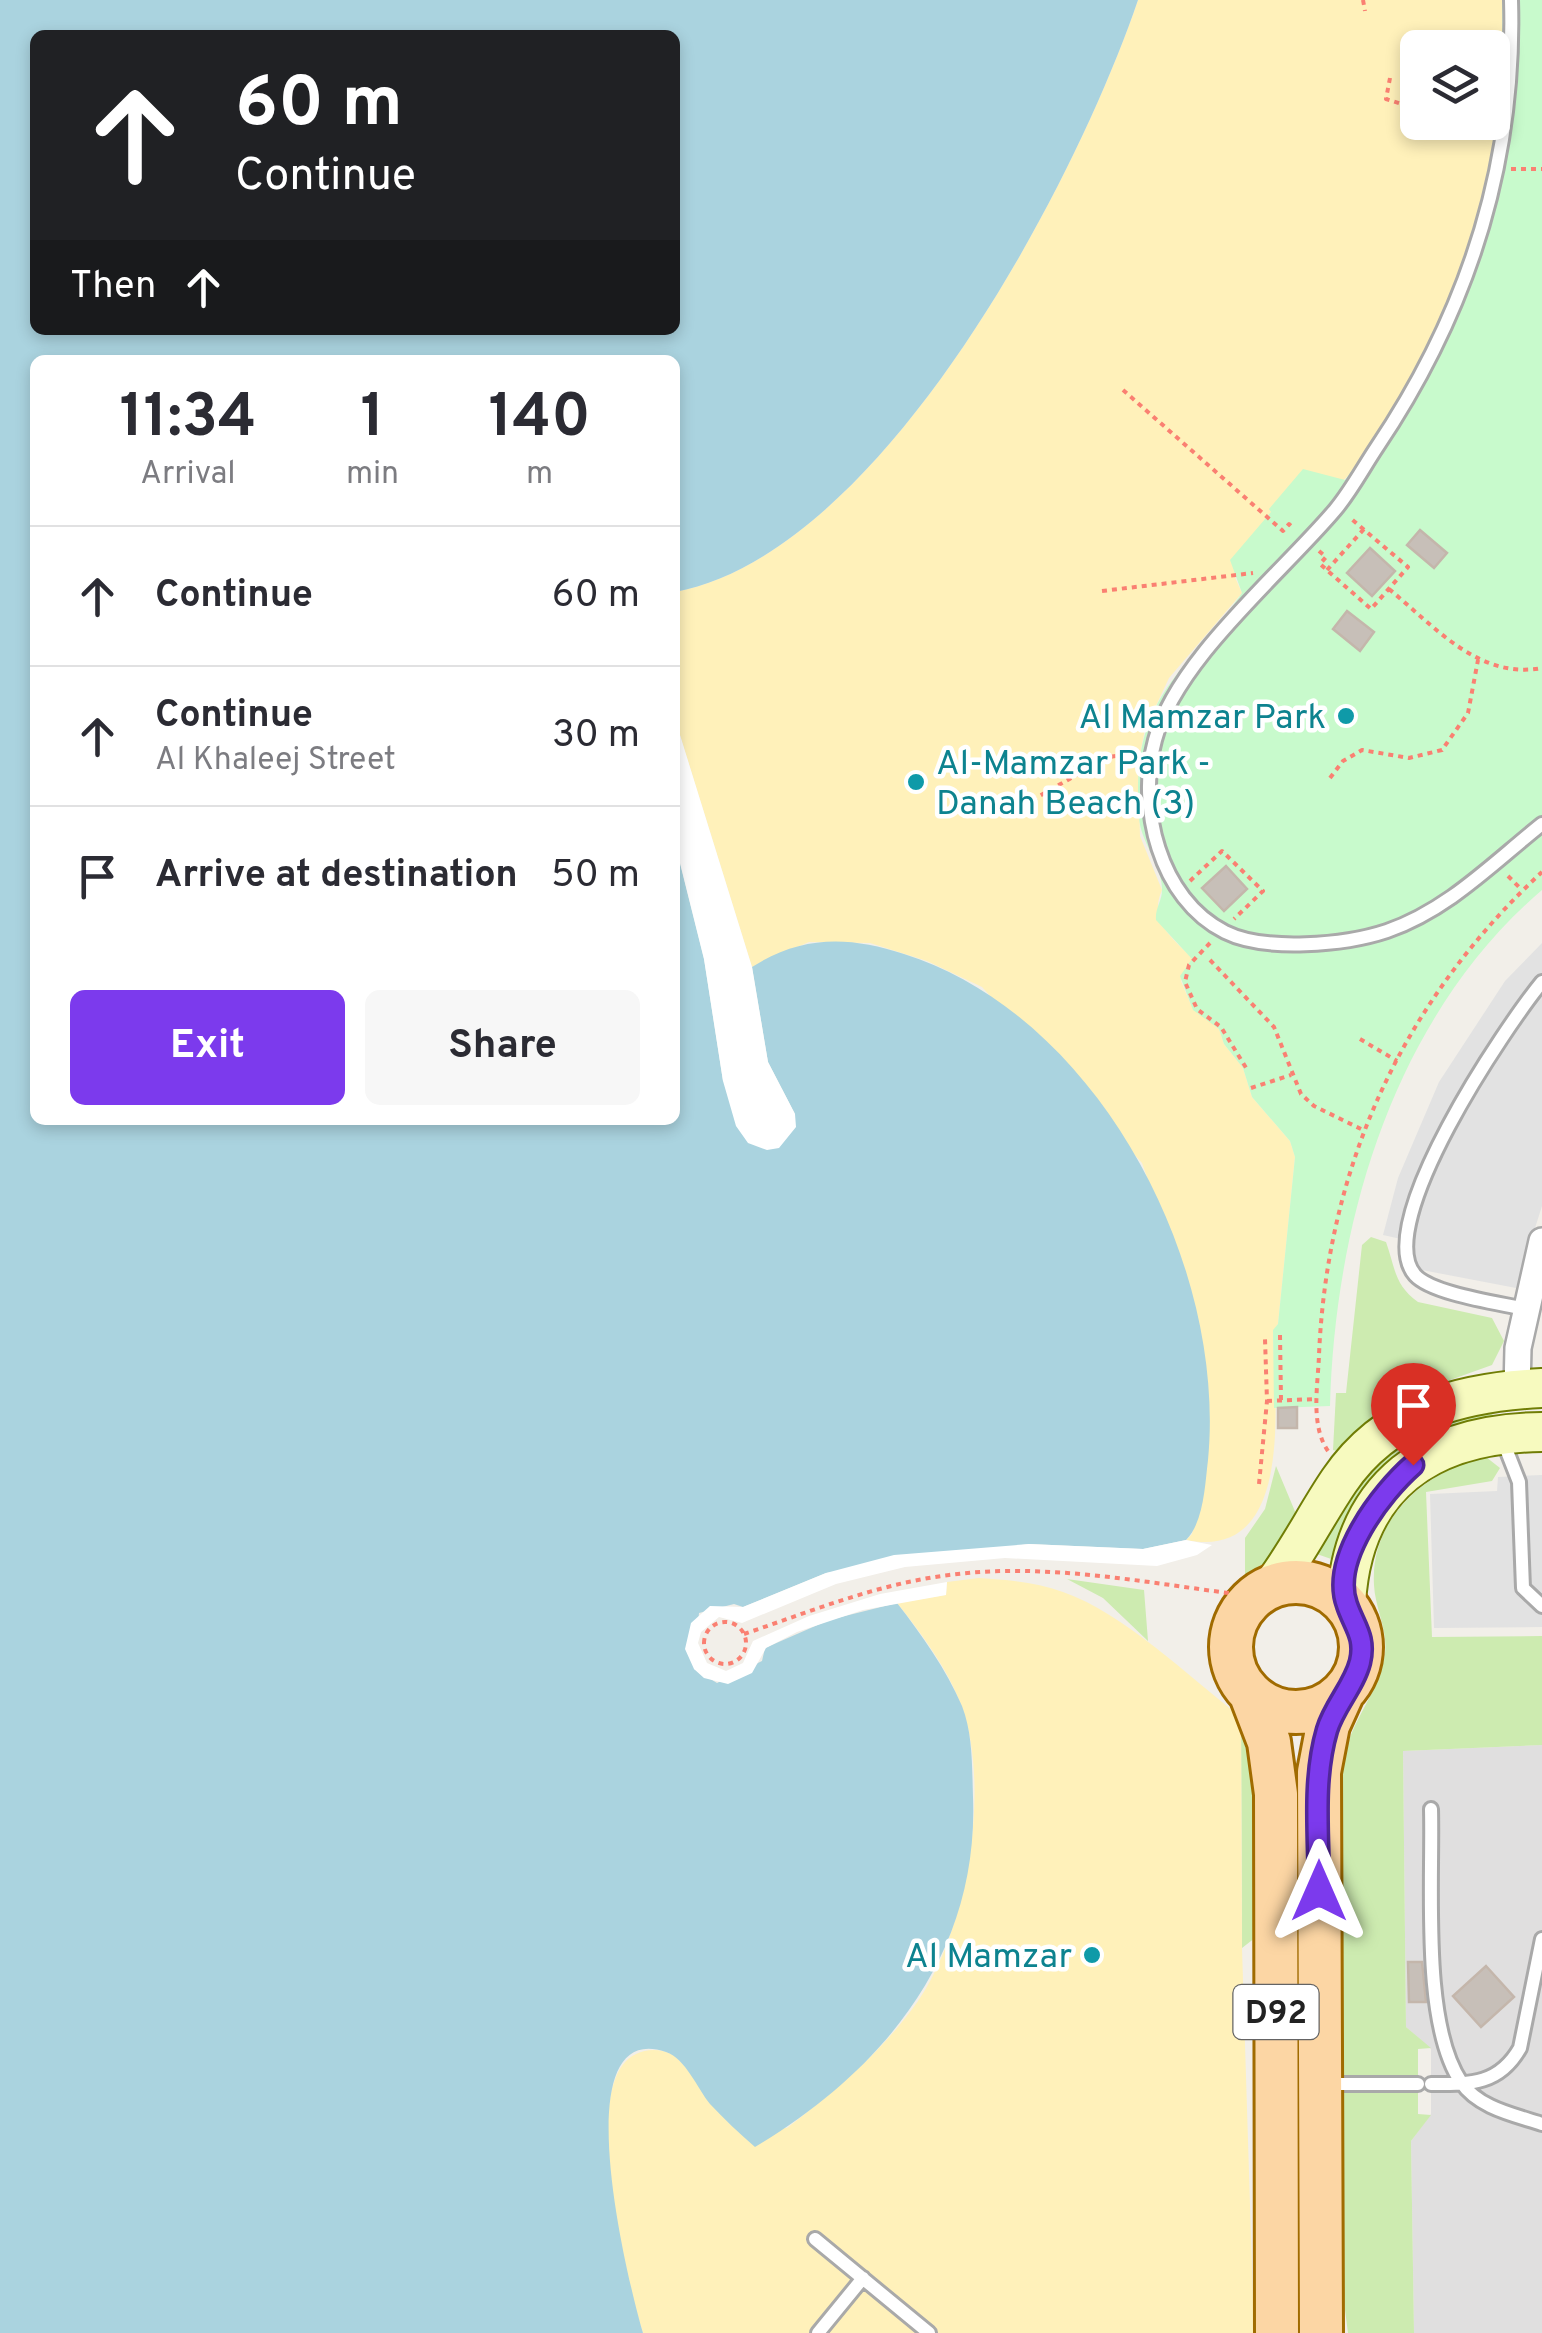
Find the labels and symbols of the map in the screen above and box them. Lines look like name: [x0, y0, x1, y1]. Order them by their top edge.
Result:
place label: Al Mamzar Park: [1079, 697, 1326, 741]
marker: Al Mamzar Park: [1335, 705, 1357, 727]
place label: Al-Mamzar Park - Danah Beach (3): [936, 743, 1211, 827]
marker: Al-Mamzar Park - Danah Beach (3): [905, 771, 927, 793]
pin: [1371, 1363, 1456, 1466]
position arrow: [1267, 1839, 1371, 1943]
place label: Al Mamzar: [905, 1936, 1072, 1980]
marker: Al Mamzar: [1081, 1944, 1103, 1966]
road number: D92: [1234, 1985, 1318, 2039]

